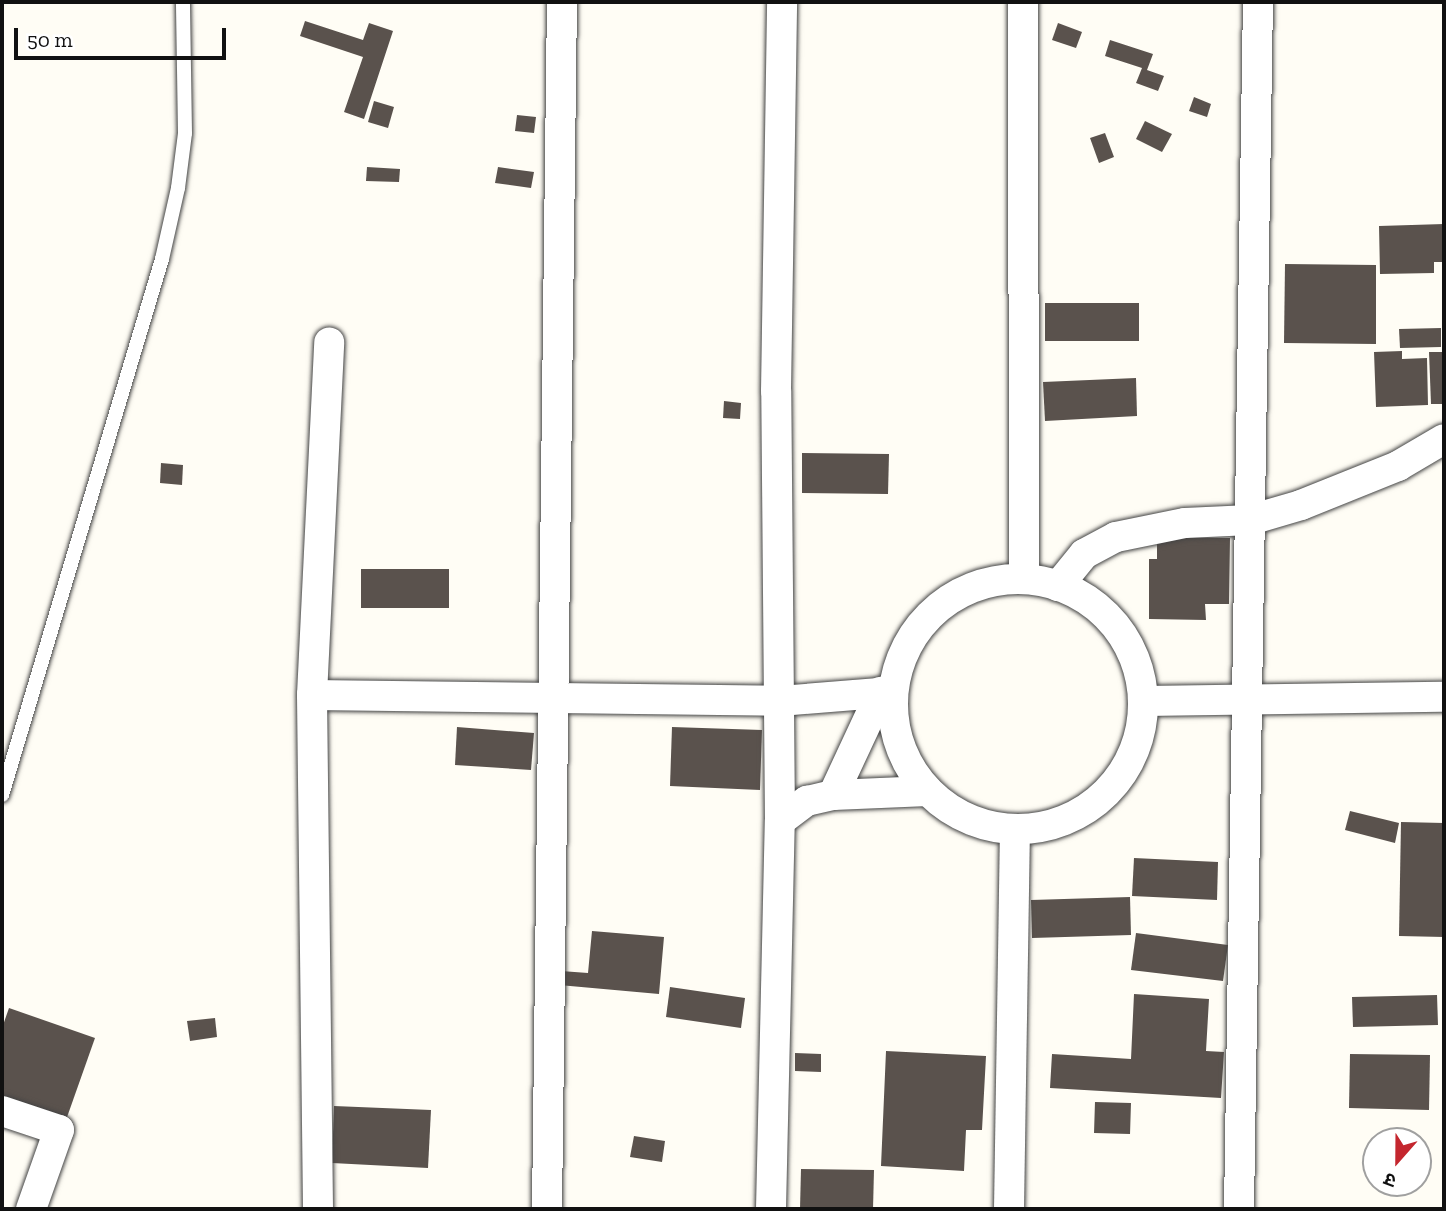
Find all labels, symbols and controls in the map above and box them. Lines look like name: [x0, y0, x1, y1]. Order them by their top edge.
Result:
scale bar: [18, 14, 229, 58]
text: 50 m: [27, 27, 73, 52]
north arrow: [1362, 1127, 1432, 1197]
text: उ: [1381, 1167, 1399, 1193]

